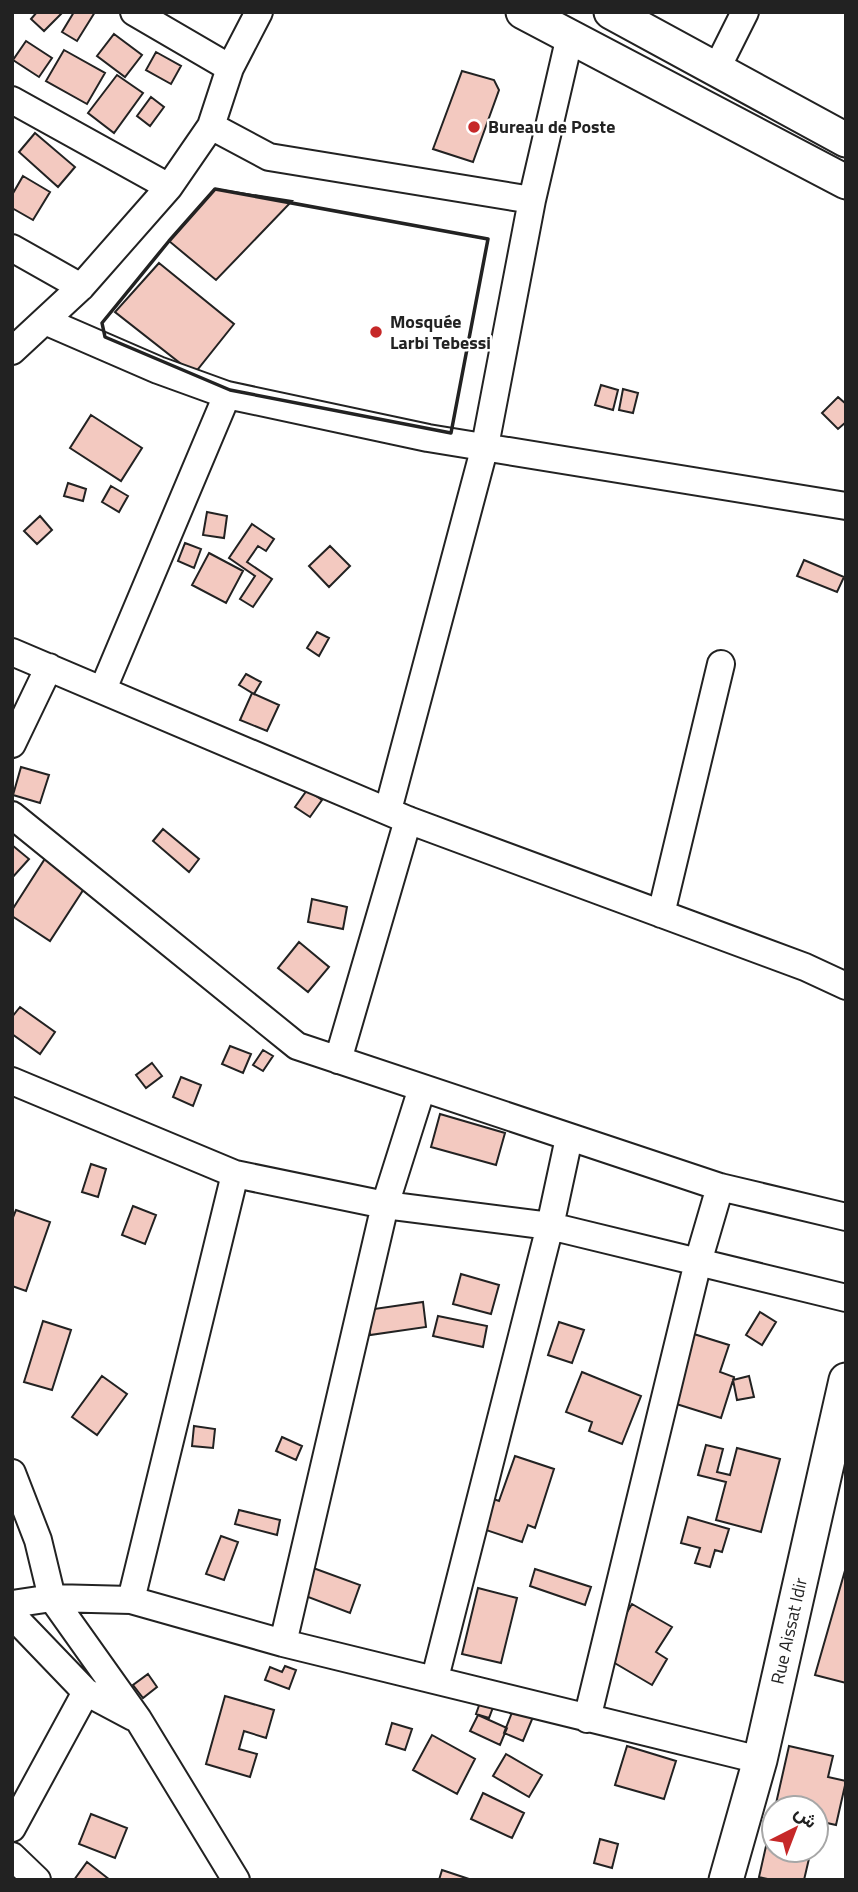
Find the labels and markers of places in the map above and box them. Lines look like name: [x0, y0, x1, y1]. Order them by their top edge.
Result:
place label: Bureau de Poste: [488, 113, 615, 140]
marker: Bureau de Poste: [466, 119, 482, 135]
place label: Mosquée Larbi Tebessi: [390, 308, 491, 356]
marker: Mosquée Larbi Tebessi: [368, 324, 384, 340]

